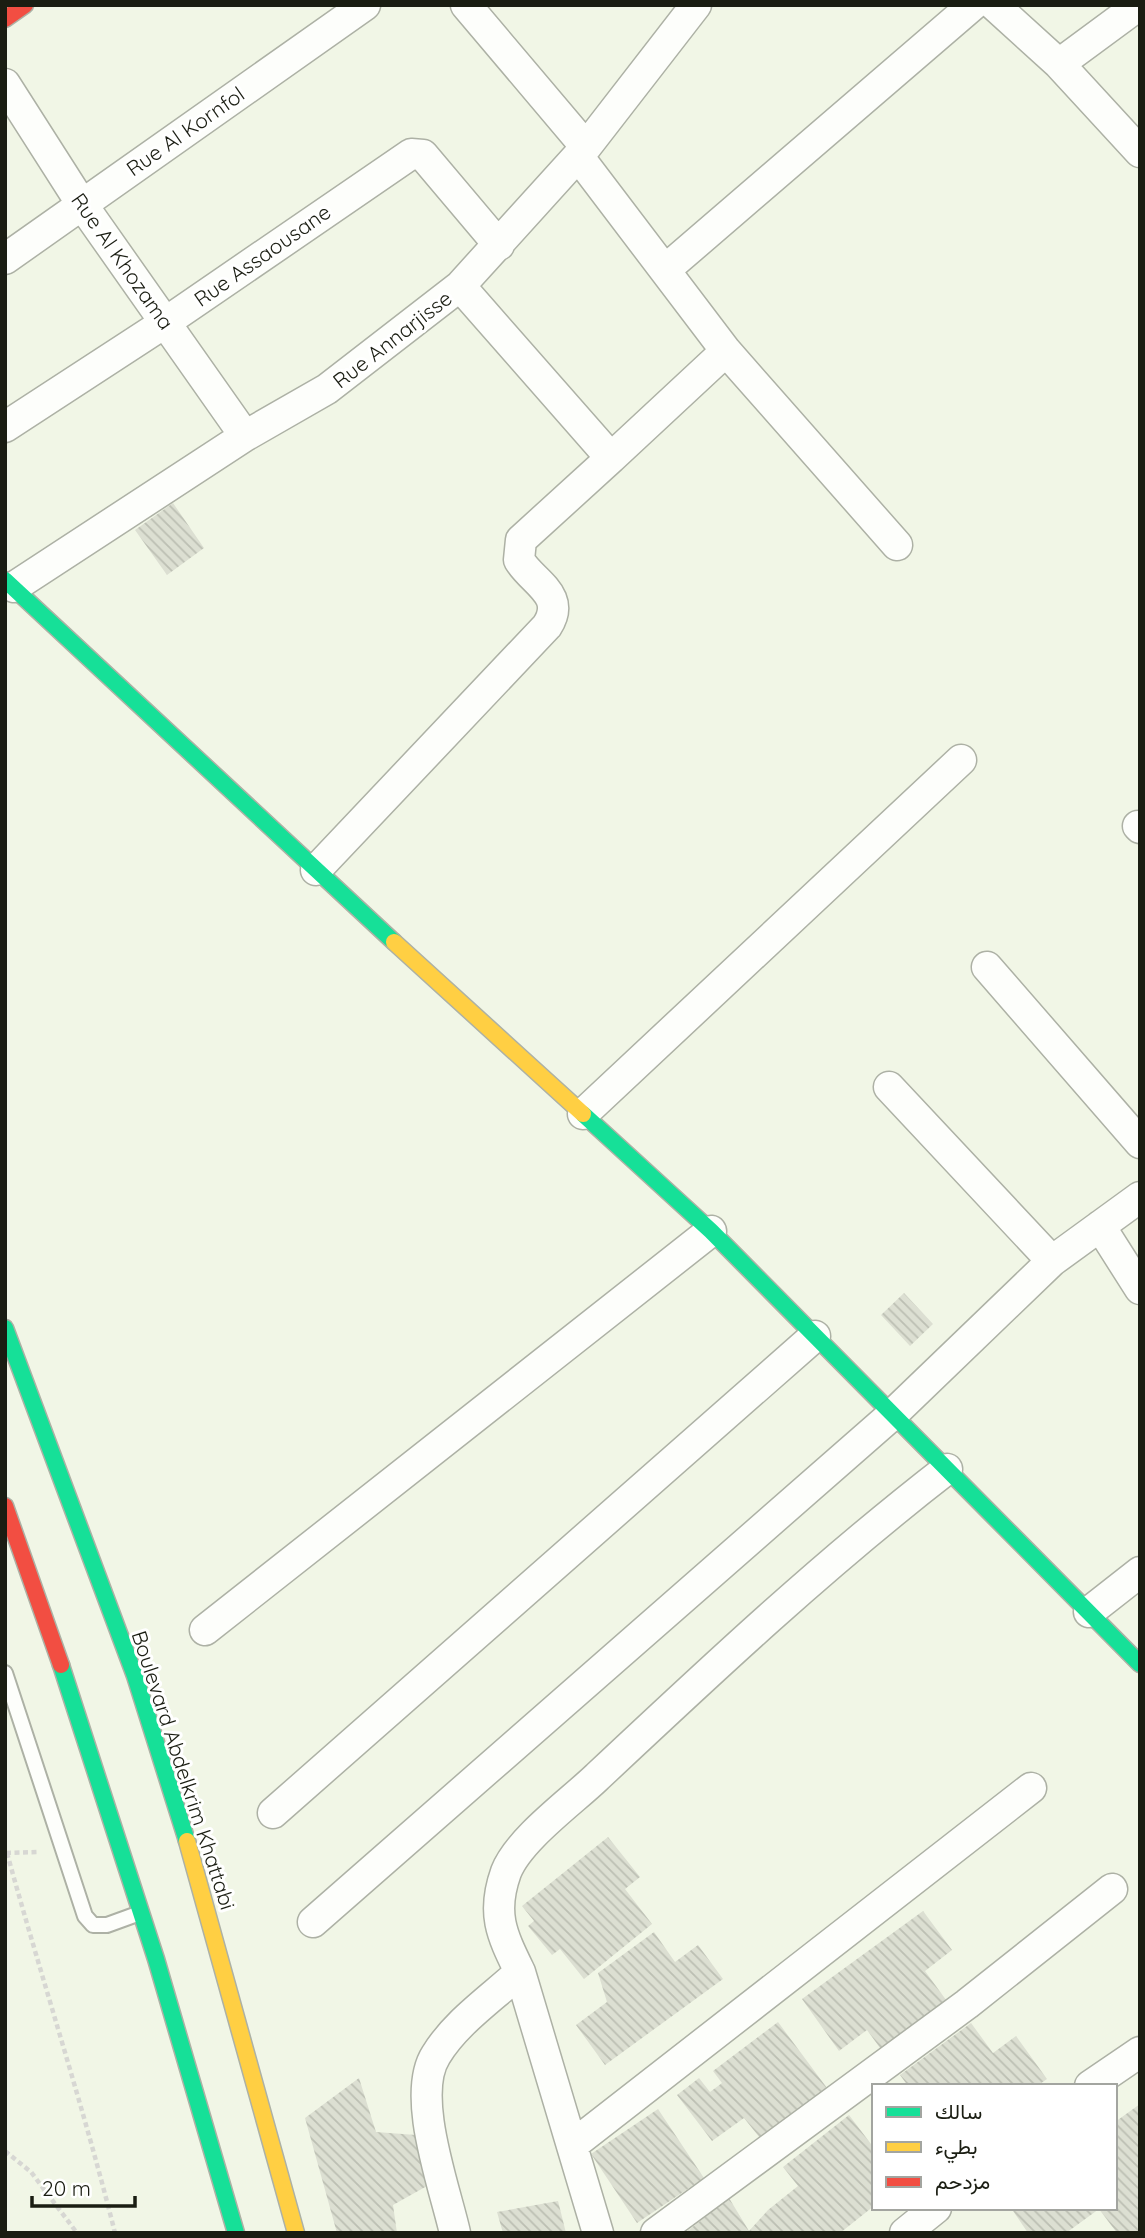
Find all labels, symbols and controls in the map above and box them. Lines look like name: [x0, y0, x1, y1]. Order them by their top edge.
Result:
street label: Rue Al Kornfol: [121, 81, 249, 181]
street label: Rue Al Khozama: [66, 188, 180, 334]
street label: Rue Assaousane: [189, 198, 335, 312]
street label: Rue Annarjisse: [327, 285, 457, 393]
street label: Boulevard Abdelkrim Khattabi: [127, 1627, 241, 1913]
legend: [872, 2084, 1117, 2210]
text: سالك: [935, 2098, 982, 2124]
text: بطيء: [935, 2133, 978, 2164]
scale bar: [32, 2164, 135, 2208]
text: مزدحم: [935, 2168, 990, 2196]
text: 20 m: [42, 2175, 91, 2201]

